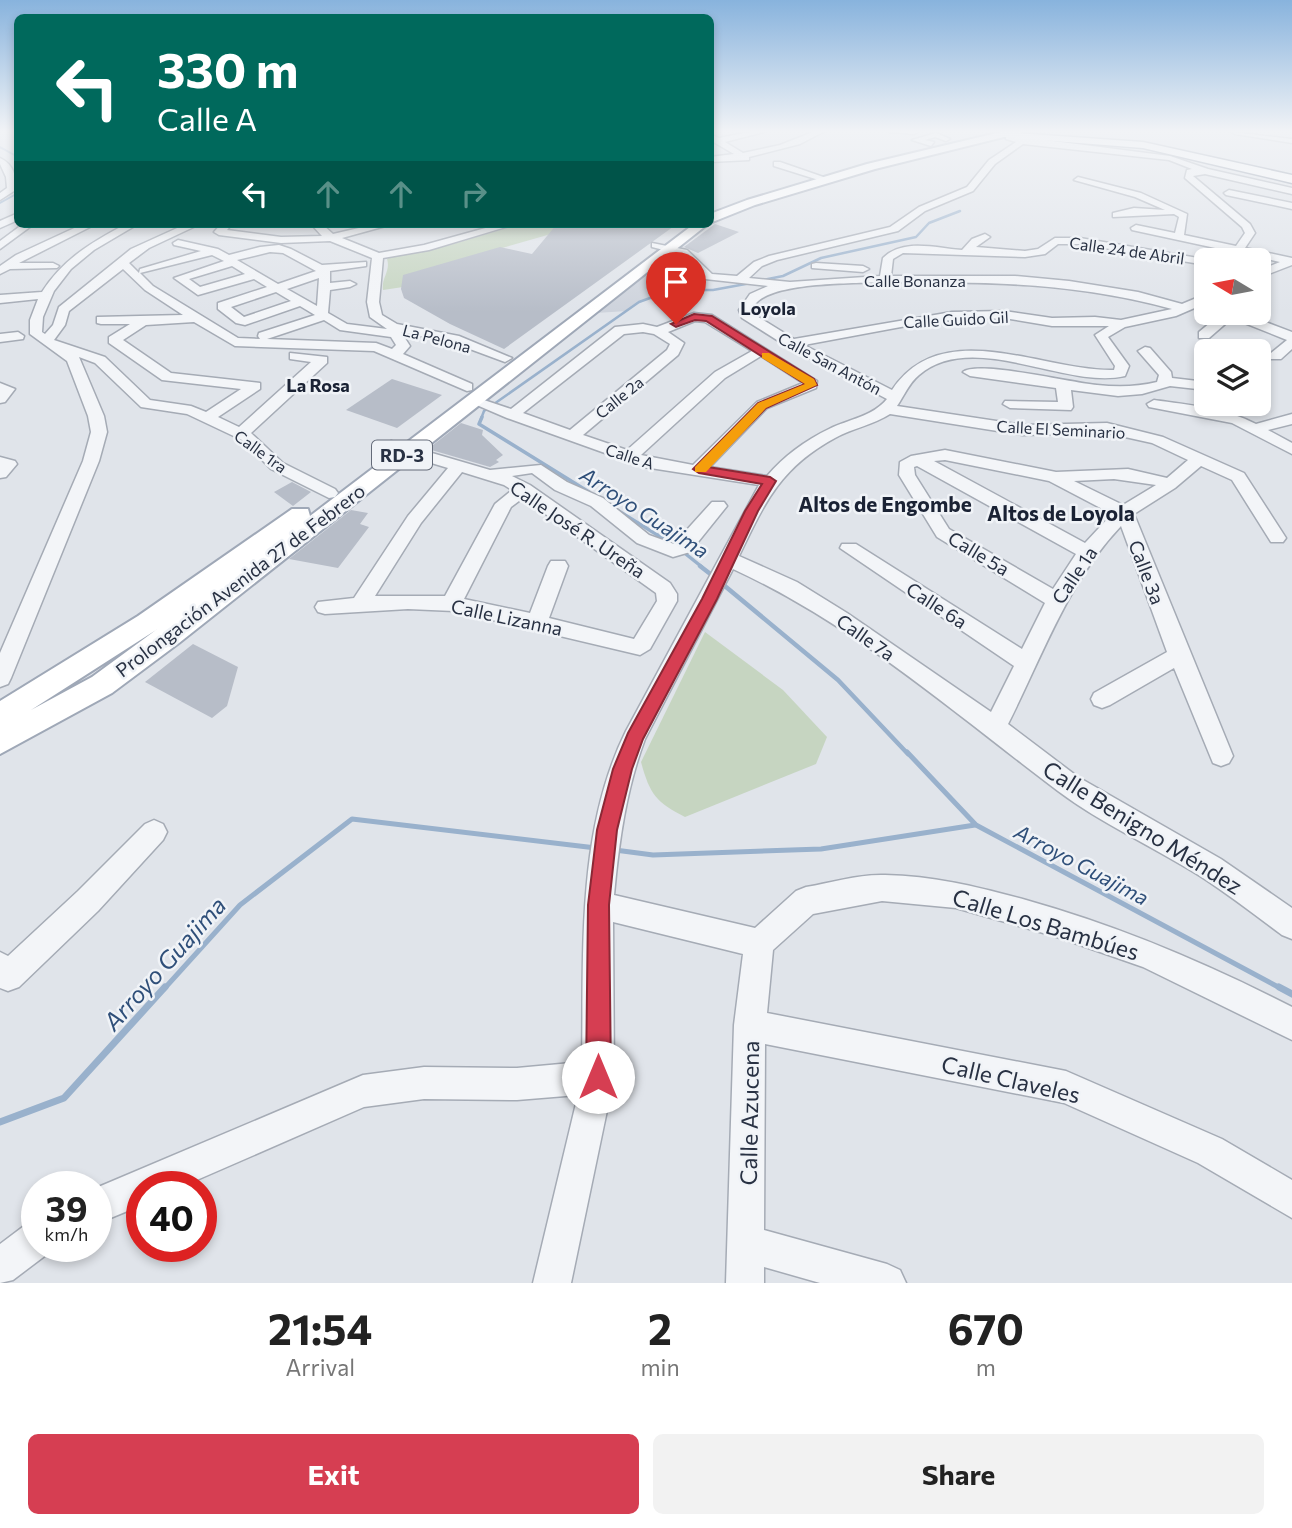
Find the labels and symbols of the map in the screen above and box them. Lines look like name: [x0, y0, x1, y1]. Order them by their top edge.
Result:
street label: Calle 24 de Abril: [1068, 233, 1186, 267]
north arrow: [1194, 248, 1270, 326]
pin: [646, 252, 706, 324]
street label: Calle Bonanza: [864, 271, 966, 290]
district label: Loyola: [740, 297, 796, 319]
street label: Calle Guido Gil: [903, 307, 1009, 331]
street label: La Pelona: [401, 320, 473, 356]
street label: Calle San Antón: [775, 328, 885, 398]
street label: Calle 2a: [591, 372, 647, 422]
district label: La Rosa: [286, 374, 350, 396]
street label: Calle El Seminario: [996, 416, 1126, 442]
street label: Calle 1ra: [231, 426, 291, 476]
street label: Calle A: [603, 439, 657, 473]
road number: RD-3: [372, 440, 432, 470]
water label: Arroyo Guajima: [575, 461, 714, 563]
street label: Calle José R. Ureña: [506, 475, 650, 583]
street label: Prolongación Avenida 27 de Febrero: [111, 479, 369, 681]
district label: Altos de Engombe: [798, 491, 972, 516]
district label: Altos de Loyola: [987, 500, 1135, 525]
street label: Calle 5a: [944, 526, 1014, 580]
street label: Calle 3a: [1124, 537, 1170, 607]
street label: Calle 1a: [1046, 542, 1102, 608]
street label: Calle 6a: [902, 577, 972, 633]
street label: Calle Lizanna: [449, 594, 565, 640]
street label: Calle 7a: [832, 609, 900, 665]
street label: Calle Benigno Méndez: [1038, 754, 1248, 900]
water label: Arroyo Guajima: [1010, 818, 1153, 910]
street label: Calle Los Bambúes: [949, 882, 1143, 966]
water label: Arroyo Guajima: [96, 890, 231, 1036]
position arrow: [561, 1040, 635, 1114]
street label: Calle Azucena: [734, 1040, 764, 1186]
street label: Calle Claveles: [939, 1049, 1083, 1109]
speed limit sign: 40: [126, 1171, 217, 1262]

